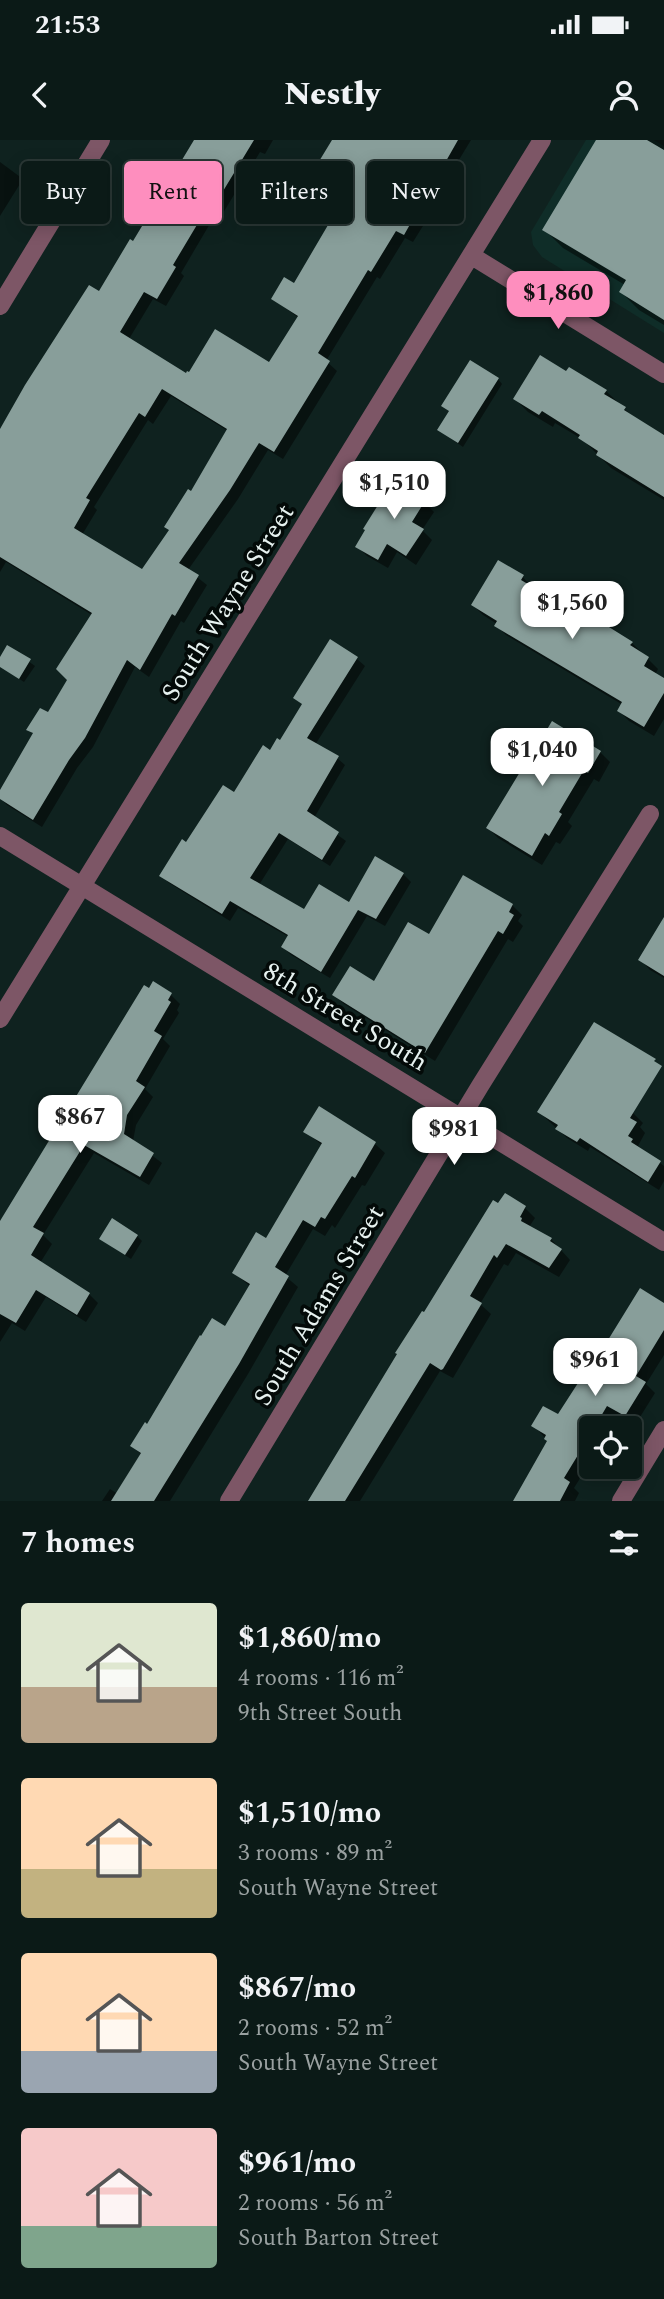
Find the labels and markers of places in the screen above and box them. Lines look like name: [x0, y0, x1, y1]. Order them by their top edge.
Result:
pin: $1,860: [501, 272, 615, 331]
pin: $1,510: [337, 462, 451, 521]
pin: $1,560: [515, 582, 629, 641]
pin: $1,040: [485, 728, 599, 788]
pin: $867: [39, 1096, 121, 1155]
pin: $981: [413, 1108, 495, 1167]
pin: $961: [554, 1338, 636, 1398]

